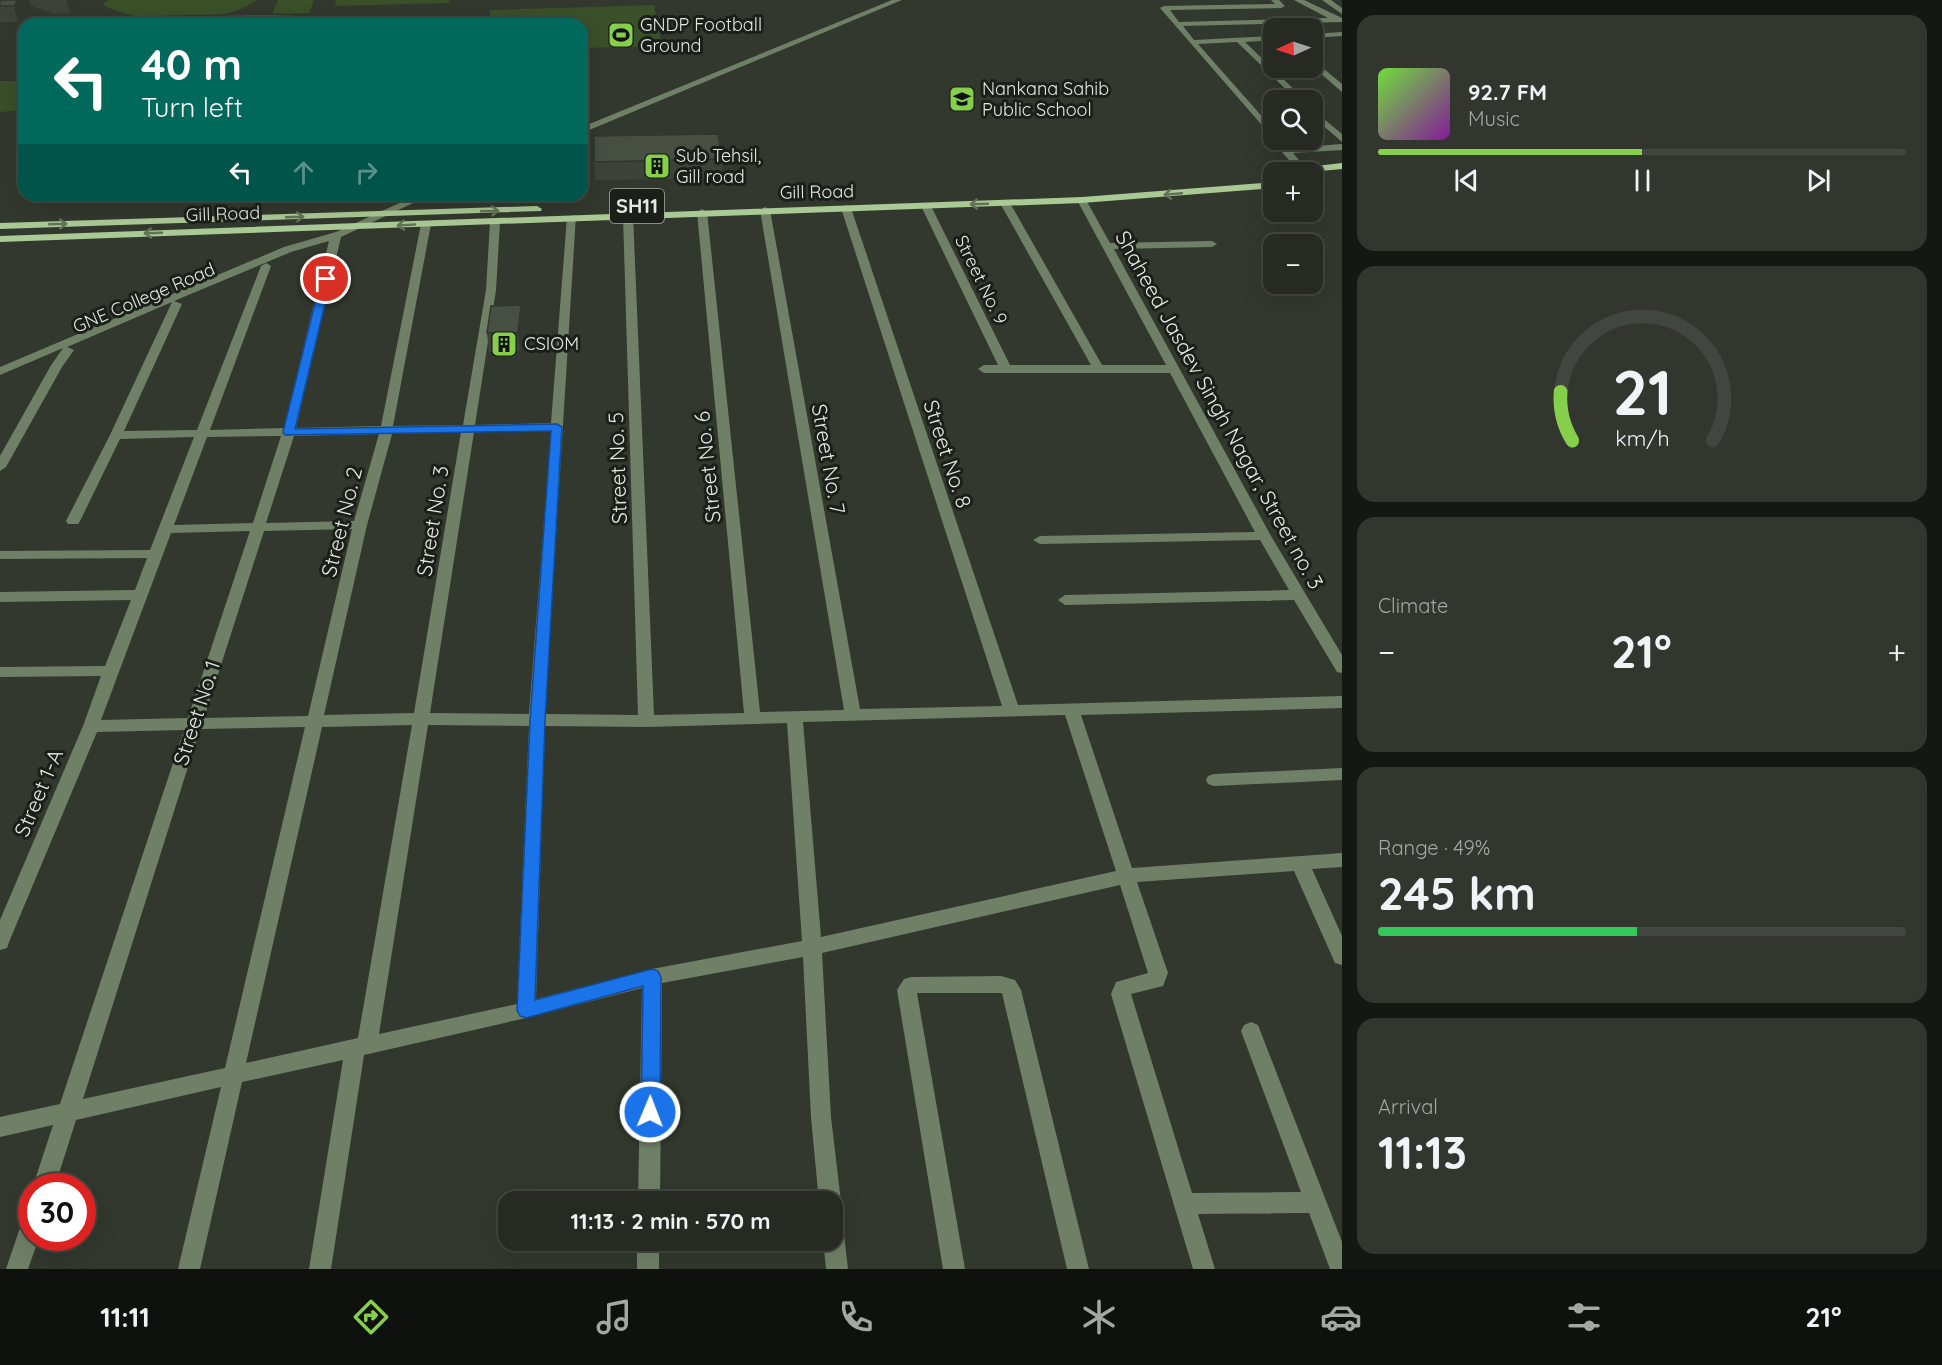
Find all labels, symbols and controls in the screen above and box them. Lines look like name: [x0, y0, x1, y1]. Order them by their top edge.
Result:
place label: GNDP Football Ground: [640, 13, 762, 57]
north arrow: [1263, 18, 1323, 78]
map controls: [1263, 18, 1323, 294]
sports icon: GNDP Football Ground: [606, 20, 636, 50]
text: 40 m: [141, 38, 242, 91]
icon: left: [42, 42, 120, 120]
place label: Nankana Sahib Public School: [982, 77, 1109, 121]
text: 92.7 FM: [1468, 78, 1547, 106]
school or university icon: Nankana Sahib Public School: [947, 84, 977, 114]
text: Turn left: [141, 90, 243, 124]
button: search: [1263, 90, 1323, 150]
text: Music: [1468, 106, 1520, 131]
place label: Sub Tehsil, Gill road: [676, 144, 761, 188]
building icon: Sub Tehsil, Gill road: [642, 151, 672, 181]
icon: left: [224, 156, 257, 189]
icon: ahead: [287, 156, 320, 189]
icon: right: [350, 156, 383, 189]
button: +: [1263, 162, 1323, 222]
icon: previous: [1450, 164, 1483, 197]
icon: pause: [1626, 164, 1659, 197]
icon: next: [1802, 164, 1835, 197]
street label: Gill Road: [780, 179, 854, 204]
road number: SH11: [610, 189, 664, 223]
one-way arrow: [1164, 189, 1184, 200]
one-way arrow: [969, 198, 989, 209]
street label: Gill Road: [185, 201, 260, 226]
one-way arrow: [480, 205, 500, 216]
one-way arrow: [285, 212, 305, 223]
one-way arrow: [48, 219, 68, 230]
one-way arrow: [397, 219, 417, 230]
street label: Shaheed Jasdev Singh Nagar, Street no. 3: [1110, 226, 1330, 593]
one-way arrow: [144, 227, 164, 239]
street label: Street No. 9: [950, 231, 1013, 328]
button: −: [1263, 234, 1323, 294]
pin: [300, 253, 351, 304]
street label: GNE College Road: [69, 257, 218, 338]
icon: arrive: [309, 262, 342, 295]
building icon: CSIOM: [489, 329, 519, 359]
place label: CSIOM: [524, 332, 579, 355]
text: 21: [1612, 353, 1672, 431]
street label: Street No. 8: [918, 396, 978, 511]
street label: Street No. 7: [807, 402, 851, 516]
street label: Street No. 6: [688, 410, 726, 524]
street label: Street No. 5: [602, 412, 632, 524]
text: km/h: [1615, 425, 1669, 451]
street label: Street No. 2: [315, 464, 367, 579]
street label: Street No. 3: [410, 464, 454, 578]
text: Climate: [1378, 593, 1448, 618]
text: 21°: [1611, 623, 1672, 679]
text: −: [1378, 631, 1395, 672]
text: +: [1887, 631, 1906, 672]
street label: Street No. 1: [167, 657, 225, 768]
street label: Street 1-A: [8, 745, 68, 840]
text: Range · 49%: [1378, 835, 1490, 860]
text: 245 km: [1378, 865, 1536, 921]
position arrow: [618, 1080, 682, 1144]
text: Arrival: [1378, 1094, 1438, 1119]
text: 11:13: [1378, 1124, 1467, 1180]
speed limit sign: 30: [18, 1173, 96, 1251]
text: 11:13 · 2 min · 570 m: [571, 1207, 770, 1235]
icon: directions: [350, 1296, 392, 1338]
icon: music: [593, 1296, 635, 1338]
icon: phone: [835, 1296, 877, 1338]
icon: climate: [1078, 1296, 1120, 1338]
icon: car: [1320, 1296, 1362, 1338]
icon: filters: [1563, 1296, 1605, 1338]
text: 11:11: [100, 1300, 150, 1334]
text: 21°: [1805, 1300, 1842, 1334]

